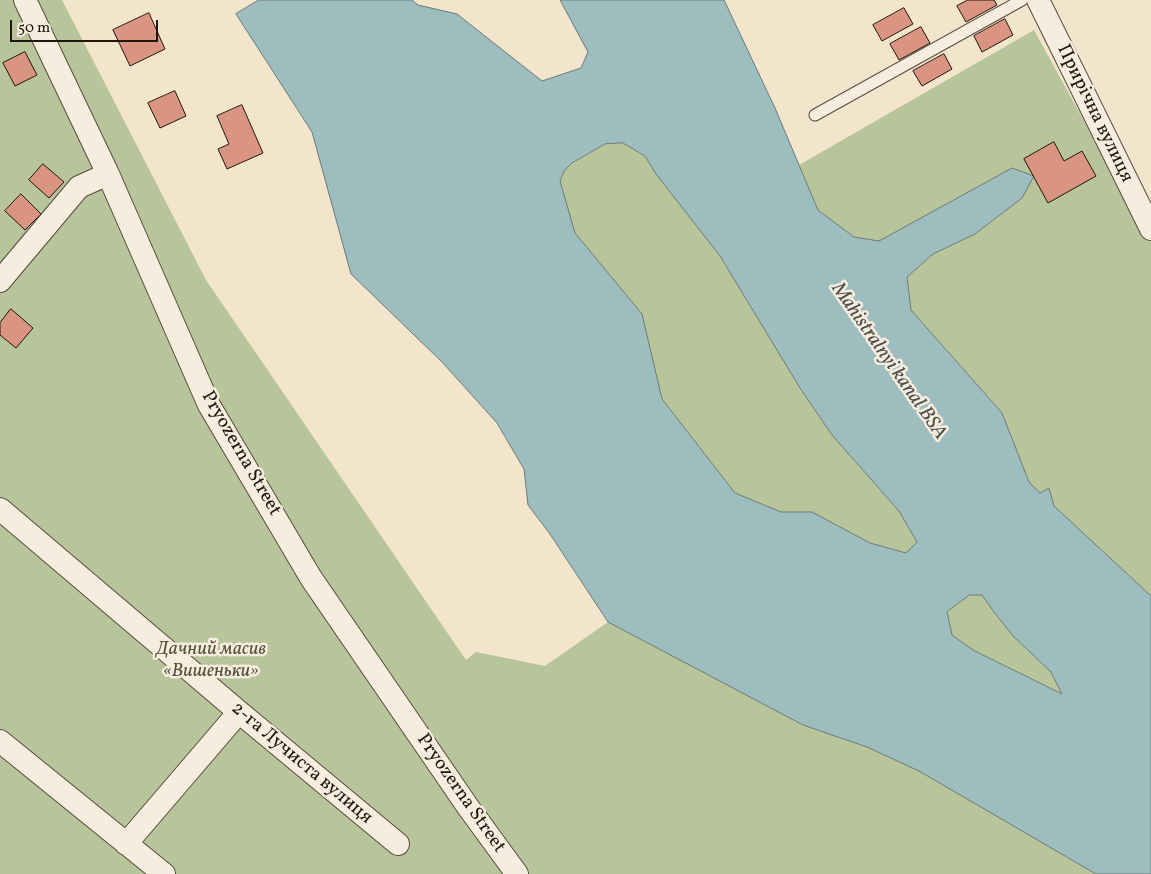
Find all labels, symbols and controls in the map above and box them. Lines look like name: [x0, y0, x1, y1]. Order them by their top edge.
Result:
scale bar: [12, 10, 160, 42]
text: 50 m: [18, 18, 50, 39]
street label: Прирічна вулиця: [1051, 41, 1137, 187]
water label: Mahistralnyi kanal BSA: [825, 279, 951, 445]
street label: Pryozerna Street: [195, 388, 285, 520]
park label: Дачний масив «Вишеньки»: [156, 640, 266, 684]
street label: 2-га Лучиста вулиця: [226, 698, 376, 830]
street label: Pryozerna Street: [410, 730, 510, 858]

